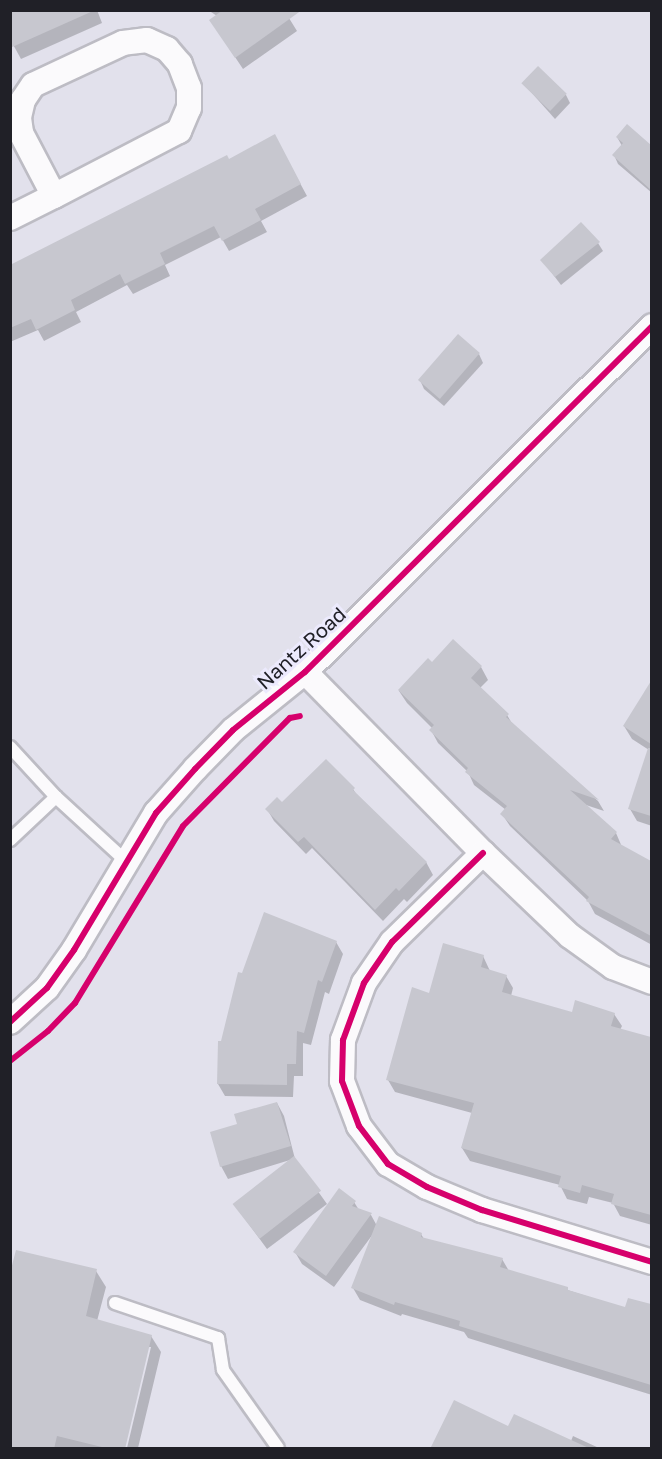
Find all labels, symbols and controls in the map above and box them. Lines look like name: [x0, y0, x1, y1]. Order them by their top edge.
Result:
street label: Nantz Road: [252, 602, 350, 694]

